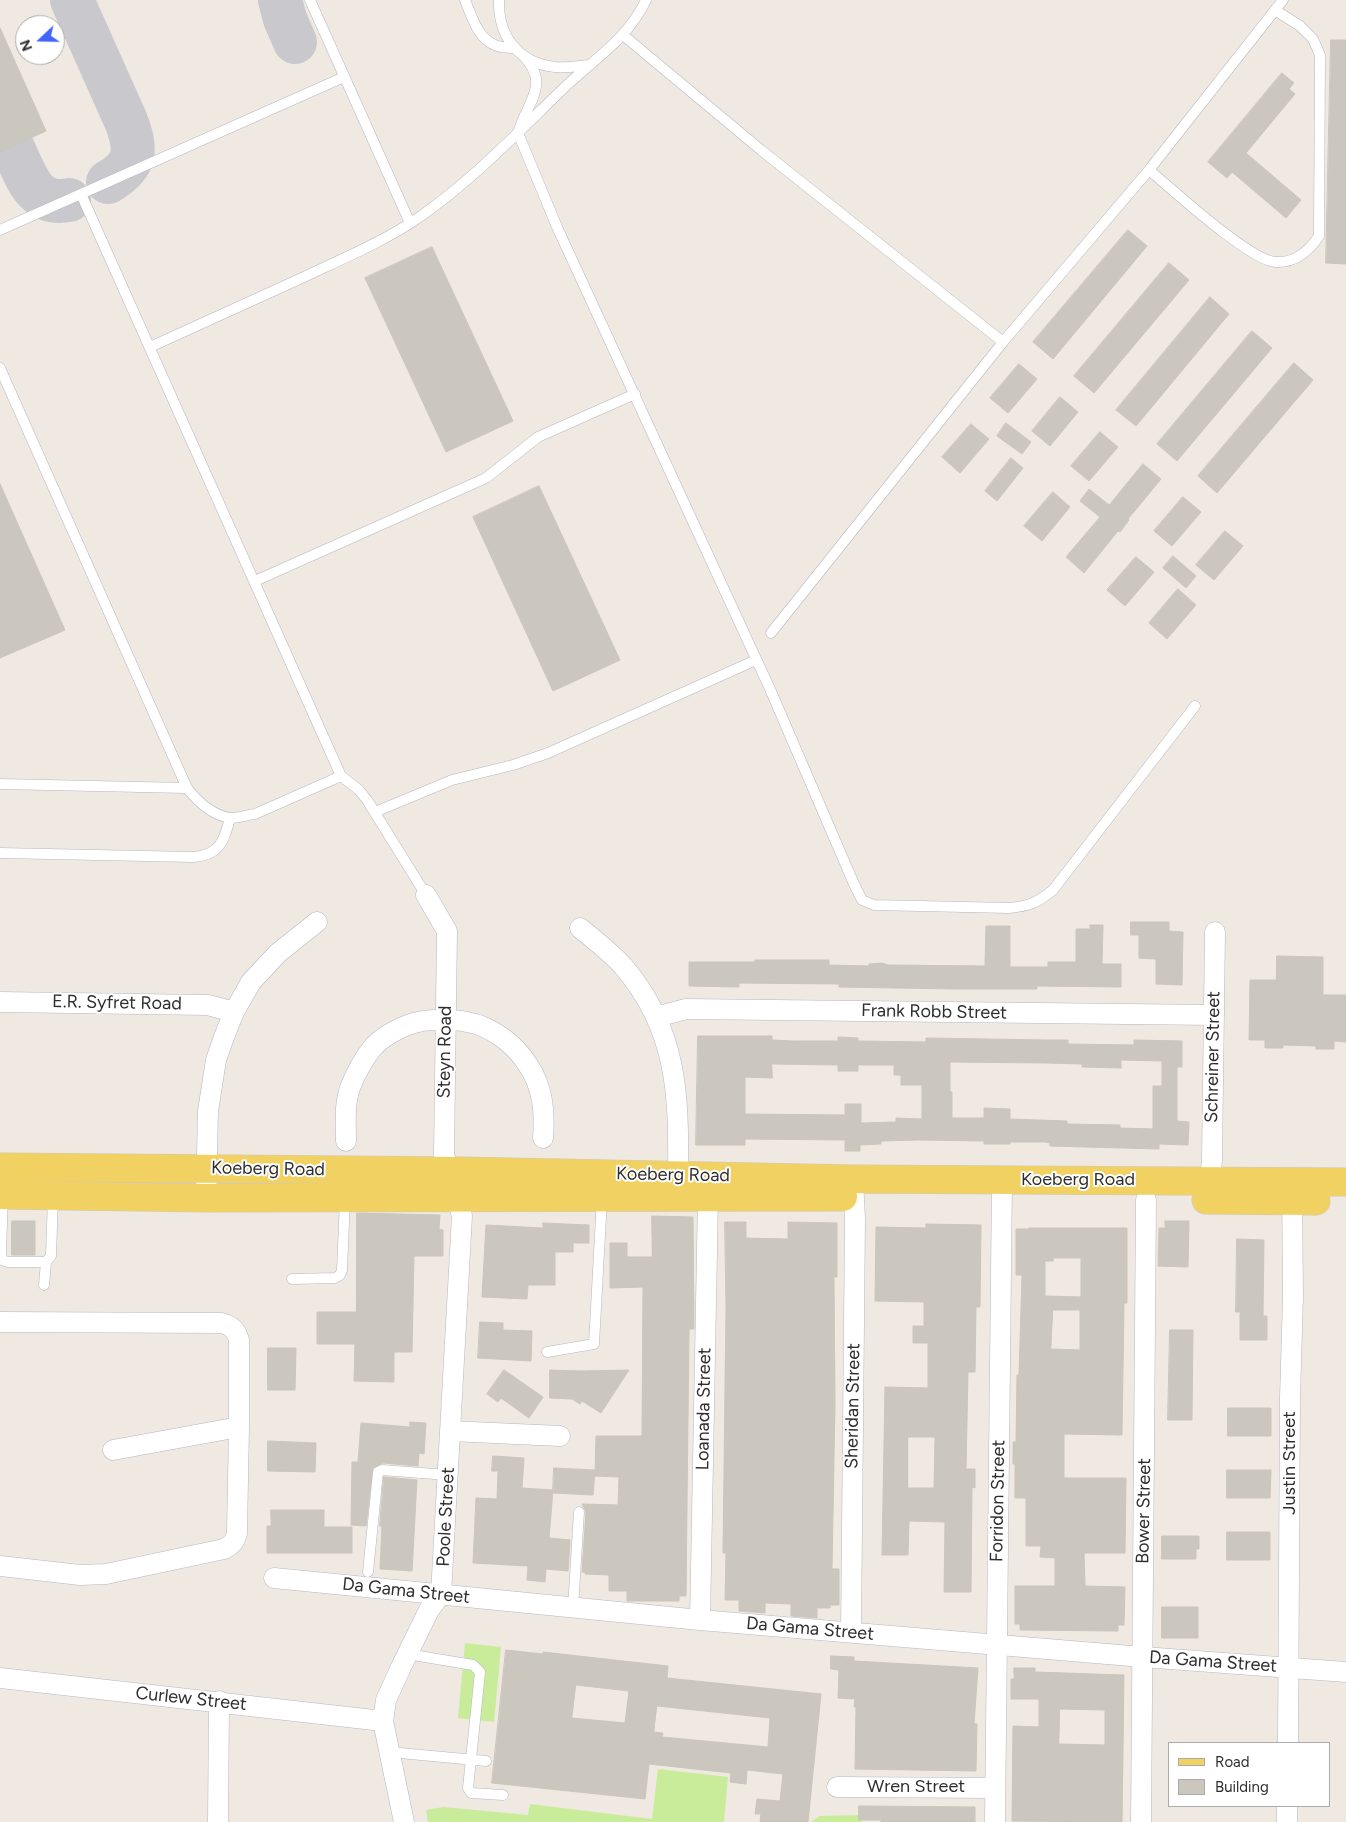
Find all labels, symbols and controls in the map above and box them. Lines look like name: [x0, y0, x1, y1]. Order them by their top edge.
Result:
north arrow: [15, 15, 65, 65]
text: N: [17, 37, 36, 53]
street label: E.R. Syfret Road: [52, 991, 182, 1015]
street label: Schreiner Street: [1201, 991, 1225, 1123]
street label: Frank Robb Street: [861, 1000, 1007, 1024]
street label: Steyn Road: [433, 1005, 457, 1099]
street label: Koeberg Road: [211, 1157, 325, 1181]
street label: Koeberg Road: [616, 1163, 730, 1187]
street label: Koeberg Road: [1021, 1169, 1135, 1191]
street label: Sheridan Street: [841, 1343, 865, 1469]
street label: Loanada Street: [692, 1347, 716, 1471]
street label: Justin Street: [1279, 1411, 1301, 1515]
street label: Forridon Street: [986, 1440, 1010, 1562]
street label: Bower Street: [1132, 1458, 1156, 1564]
street label: Poole Street: [433, 1467, 459, 1567]
street label: Da Gama Street: [341, 1574, 471, 1608]
street label: Da Gama Street: [745, 1613, 875, 1645]
street label: Da Gama Street: [1148, 1647, 1278, 1677]
street label: Curlew Street: [134, 1682, 248, 1716]
legend: [1168, 1742, 1331, 1807]
text: Road: [1215, 1753, 1250, 1771]
street label: Wren Street: [867, 1776, 965, 1798]
text: Building: [1215, 1778, 1269, 1796]

